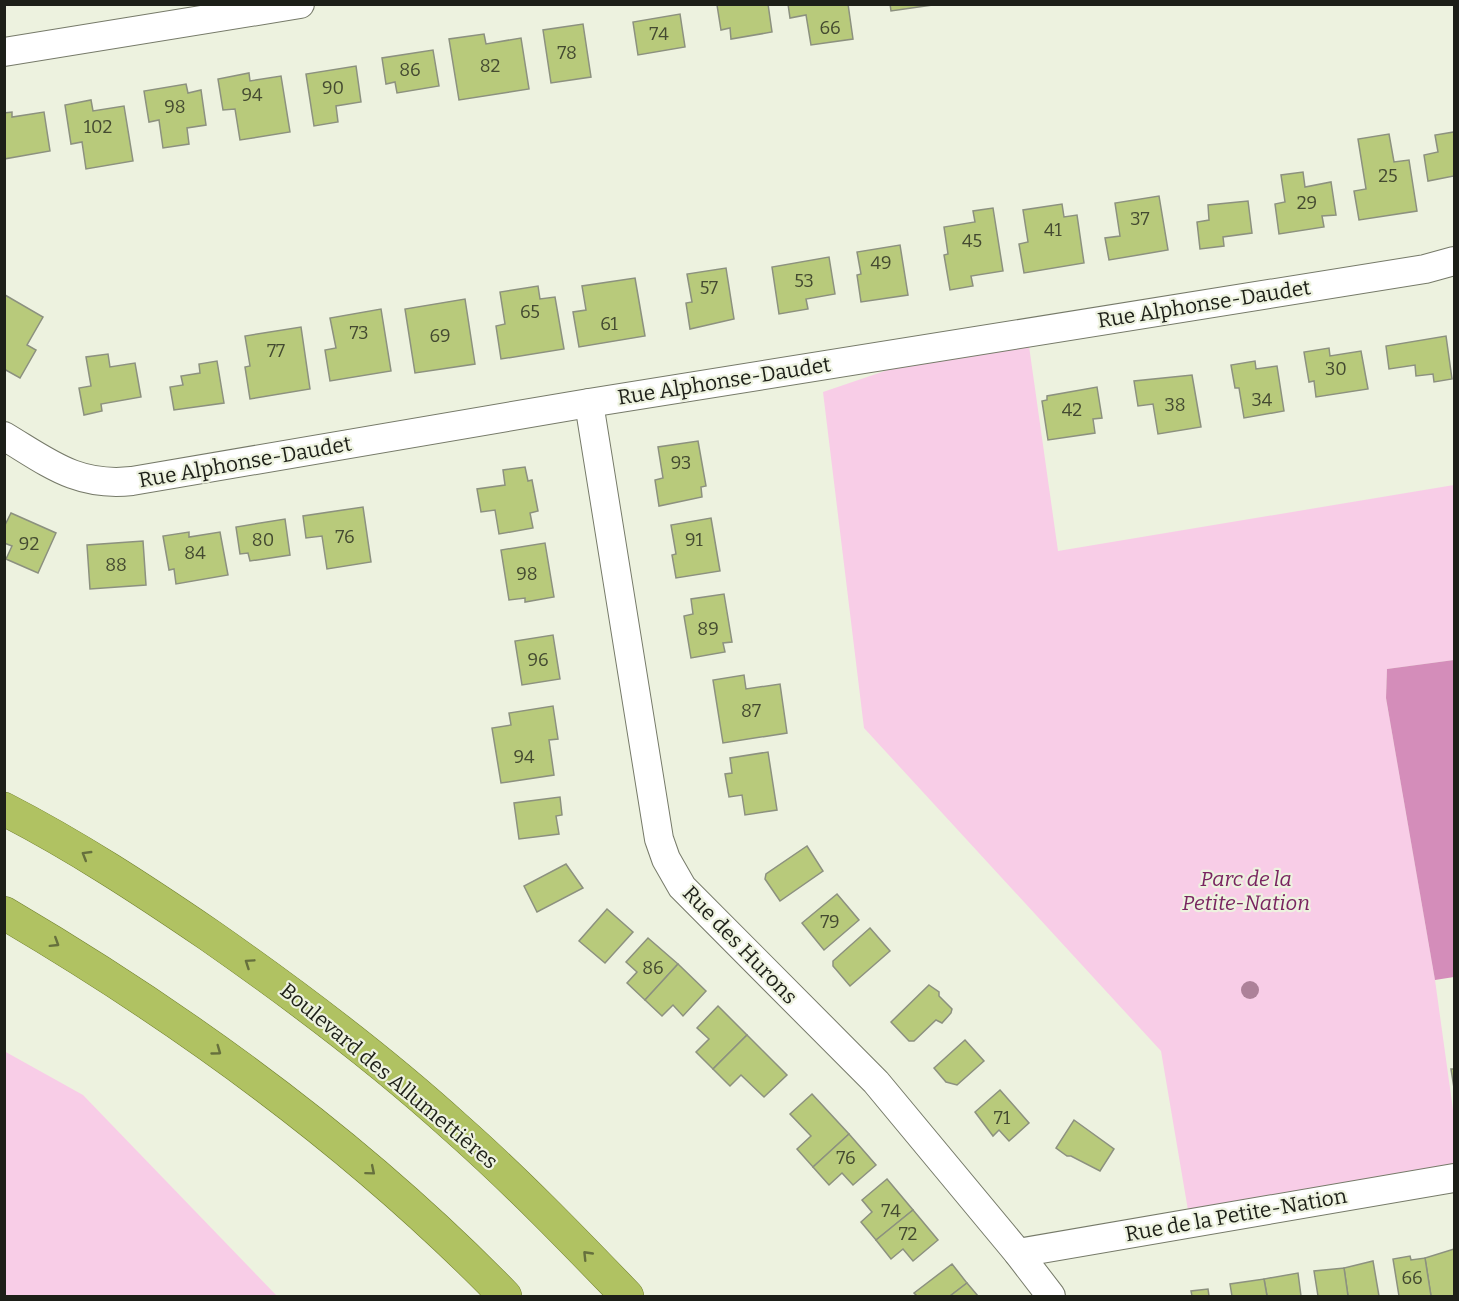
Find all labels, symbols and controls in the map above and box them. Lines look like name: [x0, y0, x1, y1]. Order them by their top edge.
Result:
house number: 66: [819, 17, 841, 39]
house number: 74: [649, 23, 669, 45]
house number: 78: [557, 42, 577, 64]
house number: 82: [480, 55, 500, 77]
house number: 86: [399, 59, 421, 81]
house number: 90: [322, 77, 344, 99]
house number: 94: [241, 84, 263, 106]
house number: 98: [164, 96, 186, 118]
house number: 102: [84, 116, 112, 138]
house number: 25: [1378, 165, 1398, 187]
house number: 29: [1297, 192, 1317, 214]
house number: 37: [1130, 208, 1150, 230]
house number: 41: [1044, 219, 1063, 241]
house number: 45: [962, 230, 982, 252]
house number: 49: [870, 252, 892, 274]
house number: 53: [794, 270, 814, 292]
street label: Rue Alphonse-Daudet: [1095, 274, 1313, 334]
house number: 57: [700, 277, 718, 299]
house number: 65: [520, 301, 540, 323]
house number: 61: [600, 313, 619, 335]
house number: 73: [350, 322, 368, 344]
house number: 69: [429, 325, 451, 347]
house number: 77: [267, 340, 285, 362]
street label: Rue Alphonse-Daudet: [615, 351, 833, 411]
house number: 30: [1325, 358, 1347, 380]
house number: 34: [1252, 389, 1273, 411]
house number: 38: [1164, 394, 1186, 416]
house number: 42: [1062, 399, 1082, 421]
street label: Rue Alphonse-Daudet: [137, 430, 354, 494]
house number: 93: [671, 452, 691, 474]
house number: 76: [335, 526, 355, 548]
house number: 80: [252, 529, 274, 551]
house number: 91: [685, 529, 704, 551]
house number: 92: [19, 533, 39, 555]
house number: 84: [184, 542, 206, 564]
house number: 88: [105, 554, 127, 576]
house number: 98: [516, 563, 538, 585]
house number: 89: [697, 618, 719, 640]
house number: 96: [527, 649, 549, 671]
house number: 87: [741, 700, 761, 722]
house number: 94: [513, 746, 535, 768]
one-way arrow: [82, 851, 92, 863]
park label: Parc de la Petite-Nation: [1182, 866, 1310, 916]
street label: Rue des Hurons: [677, 880, 803, 1010]
house number: 79: [820, 911, 840, 933]
one-way arrow: [49, 936, 59, 948]
house number: 86: [642, 957, 664, 979]
one-way arrow: [245, 959, 256, 970]
street label: Boulevard des Allumettières: [275, 977, 503, 1175]
one-way arrow: [211, 1044, 222, 1055]
house number: 71: [994, 1107, 1011, 1129]
house number: 76: [836, 1147, 856, 1169]
one-way arrow: [364, 1163, 375, 1174]
street label: Rue de la Petite-Nation: [1123, 1183, 1349, 1247]
house number: 74: [881, 1200, 901, 1222]
house number: 72: [899, 1223, 917, 1245]
one-way arrow: [583, 1251, 594, 1262]
house number: 66: [1401, 1267, 1423, 1289]

